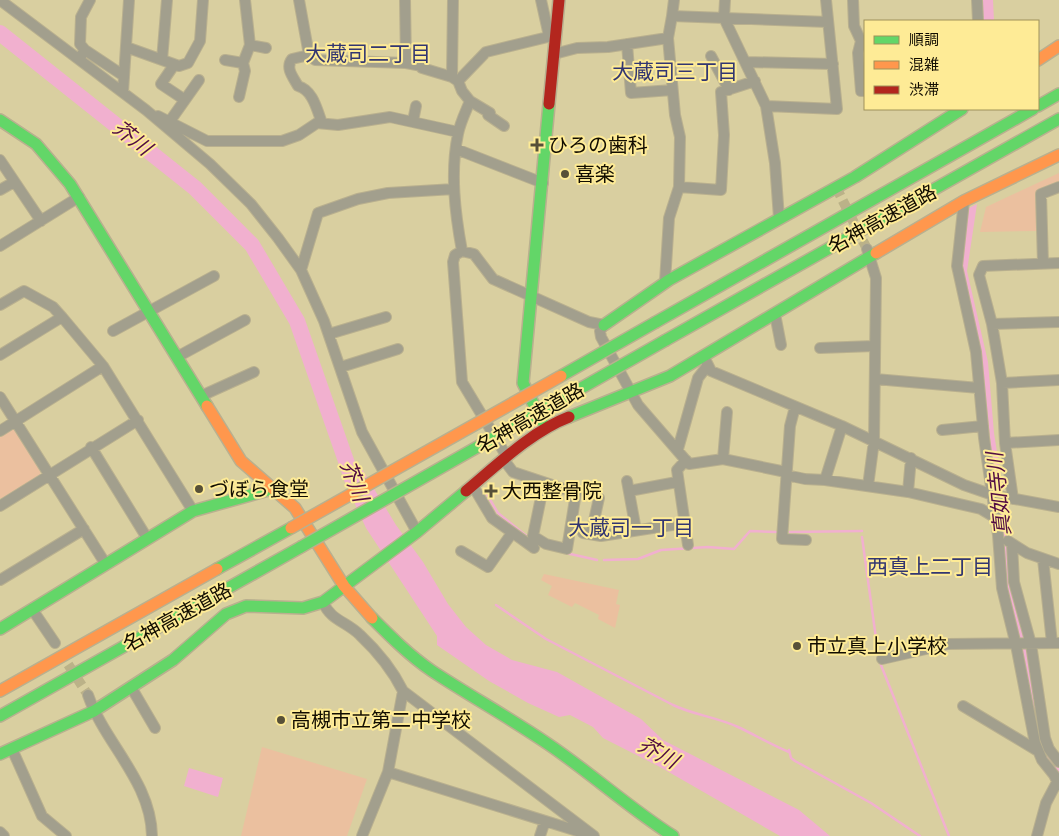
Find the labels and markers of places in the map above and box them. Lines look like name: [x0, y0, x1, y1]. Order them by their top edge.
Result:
place label: ひろの歯科: [548, 131, 648, 160]
marker: ひろの歯科: [530, 138, 544, 152]
place label: 喜楽: [575, 160, 615, 189]
marker: 喜楽: [559, 168, 571, 180]
place label: づぼら食堂: [209, 475, 309, 504]
place label: 大西整骨院: [502, 477, 602, 506]
marker: づぼら食堂: [193, 483, 205, 495]
marker: 大西整骨院: [484, 484, 498, 498]
place label: 市立真上小学校: [807, 632, 947, 661]
marker: 市立真上小学校: [791, 640, 803, 652]
place label: 高槻市立第二中学校: [291, 706, 471, 735]
marker: 高槻市立第二中学校: [275, 714, 287, 726]

